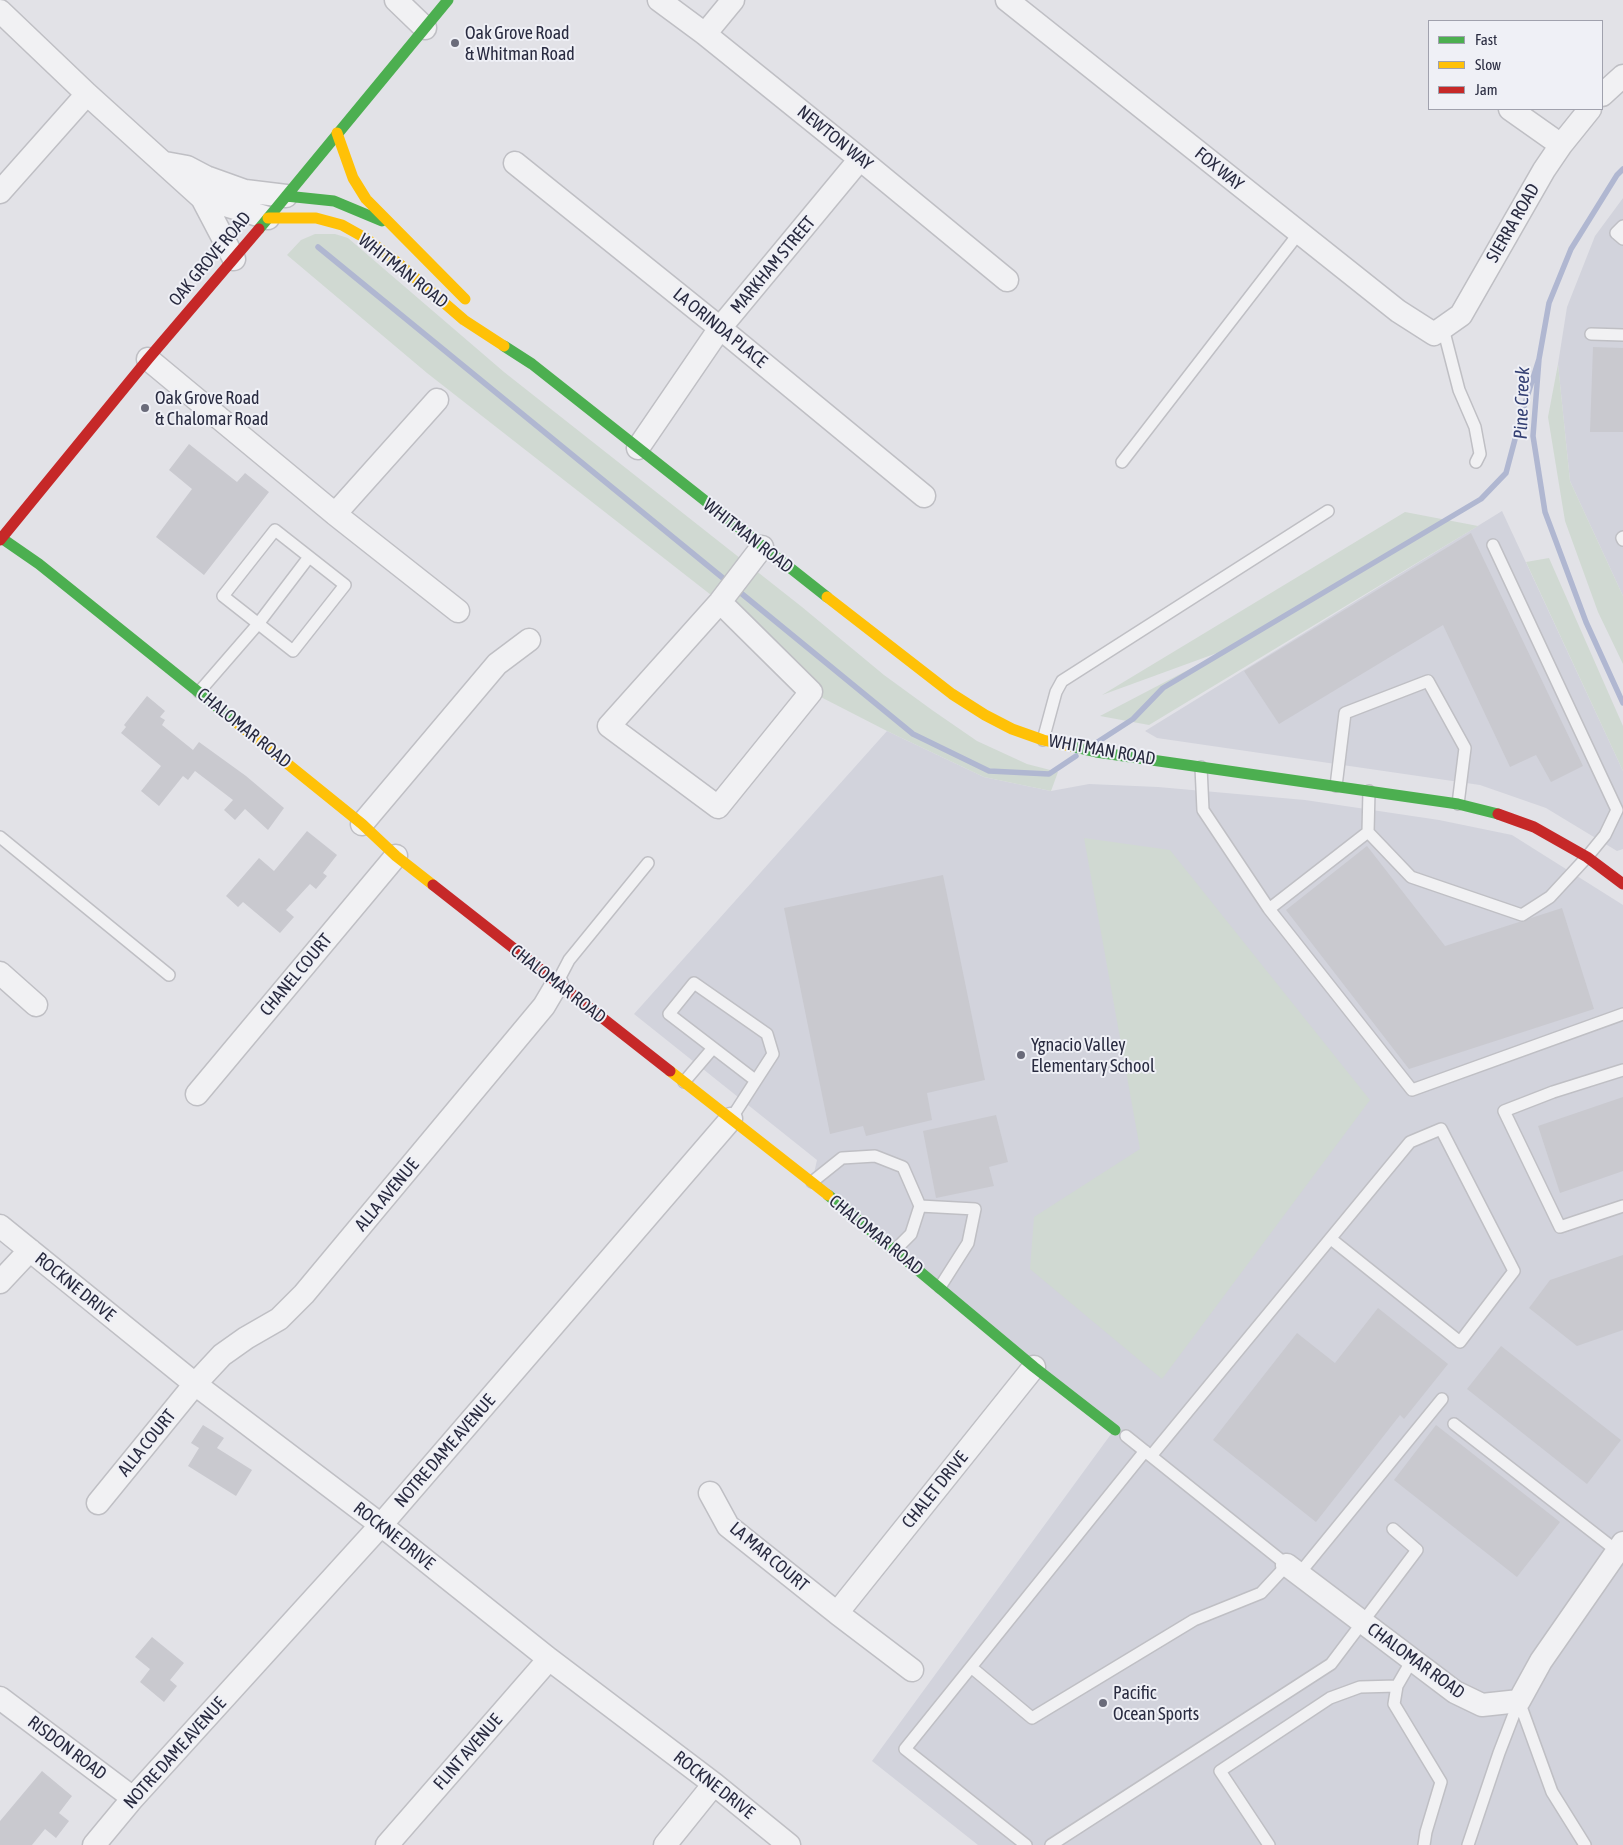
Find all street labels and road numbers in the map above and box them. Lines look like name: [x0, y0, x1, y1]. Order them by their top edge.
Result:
street label: NEWTON WAY: [793, 101, 877, 175]
street label: FOX WAY: [1190, 143, 1248, 195]
street label: SIERRA ROAD: [1482, 180, 1544, 266]
street label: OAK GROVE ROAD: [164, 207, 256, 311]
street label: MARKHAM STREET: [726, 212, 820, 318]
street label: WHITMAN ROAD: [354, 229, 452, 313]
street label: LA ORINDA PLACE: [669, 284, 771, 372]
street label: WHITMAN ROAD: [699, 494, 797, 578]
street label: CHALOMAR ROAD: [192, 683, 296, 773]
street label: WHITMAN ROAD: [1047, 730, 1157, 770]
street label: CHANEL COURT: [255, 929, 337, 1021]
street label: CHALOMAR ROAD: [506, 940, 610, 1028]
street label: ALLA AVENUE: [350, 1154, 424, 1236]
street label: CHALOMAR ROAD: [824, 1190, 928, 1280]
street label: ROCKNE DRIVE: [30, 1248, 120, 1326]
street label: NOTRE DAME AVENUE: [390, 1390, 500, 1512]
street label: ALLA COURT: [113, 1405, 181, 1481]
street label: CHALET DRIVE: [897, 1447, 973, 1533]
street label: ROCKNE DRIVE: [349, 1498, 439, 1574]
street label: LA MAR COURT: [725, 1518, 813, 1596]
street label: CHALOMAR ROAD: [1363, 1618, 1469, 1704]
street label: NOTRE DAME AVENUE: [119, 1693, 231, 1813]
street label: FLINT AVENUE: [429, 1710, 507, 1794]
street label: RISDON ROAD: [23, 1711, 111, 1785]
street label: ROCKNE DRIVE: [669, 1747, 759, 1823]

